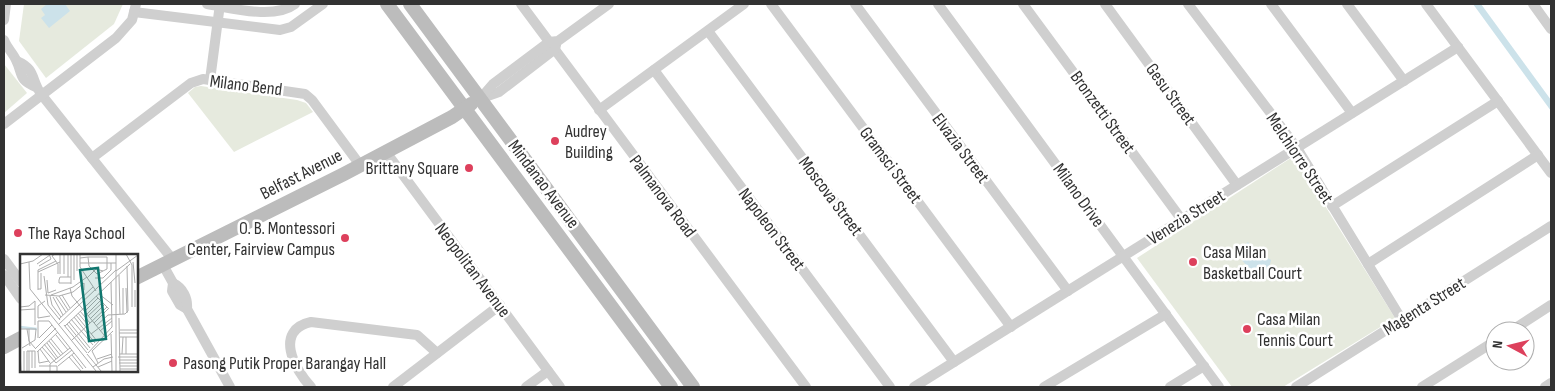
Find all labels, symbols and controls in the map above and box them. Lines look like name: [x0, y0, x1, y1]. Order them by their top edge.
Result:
street label: Gesu Street: [1141, 59, 1200, 130]
street label: Bronzetti Street: [1066, 67, 1140, 158]
street label: Milano Bend: [209, 71, 283, 100]
street label: Elvazia Street: [928, 109, 994, 188]
street label: Melchiorre Street: [1261, 109, 1338, 208]
place label: Audrey Building: [564, 121, 613, 163]
street label: Gramsci Street: [855, 123, 926, 208]
marker: Audrey Building: [549, 135, 561, 147]
street label: Mindanao Avenue: [504, 136, 584, 233]
street label: Belfast Avenue: [257, 145, 346, 204]
street label: Palmanova Road: [625, 151, 700, 242]
street label: Moscova Street: [794, 153, 867, 240]
place label: Brittany Square: [365, 158, 459, 179]
street label: Milano Drive: [1048, 159, 1109, 231]
marker: Brittany Square: [463, 162, 475, 174]
street label: Napoleon Street: [734, 184, 810, 275]
street label: Venezia Street: [1144, 185, 1229, 249]
place label: O. B. Montessori Center, Fairview Campus: [187, 218, 335, 260]
street label: Neopolitan Avenue: [430, 219, 515, 322]
place label: The Raya School: [28, 223, 125, 244]
marker: The Raya School: [12, 227, 24, 239]
marker: O. B. Montessori Center, Fairview Campus: [339, 232, 351, 244]
place label: Casa Milan Basketball Court: [1203, 242, 1303, 284]
inset map: [20, 254, 138, 371]
marker: Casa Milan Basketball Court: [1187, 256, 1199, 268]
street label: Magenta Street: [1379, 273, 1470, 340]
place label: Casa Milan Tennis Court: [1257, 309, 1333, 351]
north arrow: [1485, 321, 1535, 371]
marker: Casa Milan Tennis Court: [1241, 323, 1253, 335]
text: N: [1489, 340, 1506, 349]
place label: Pasong Putik Proper Barangay Hall: [183, 353, 386, 374]
marker: Pasong Putik Proper Barangay Hall: [167, 357, 179, 369]

